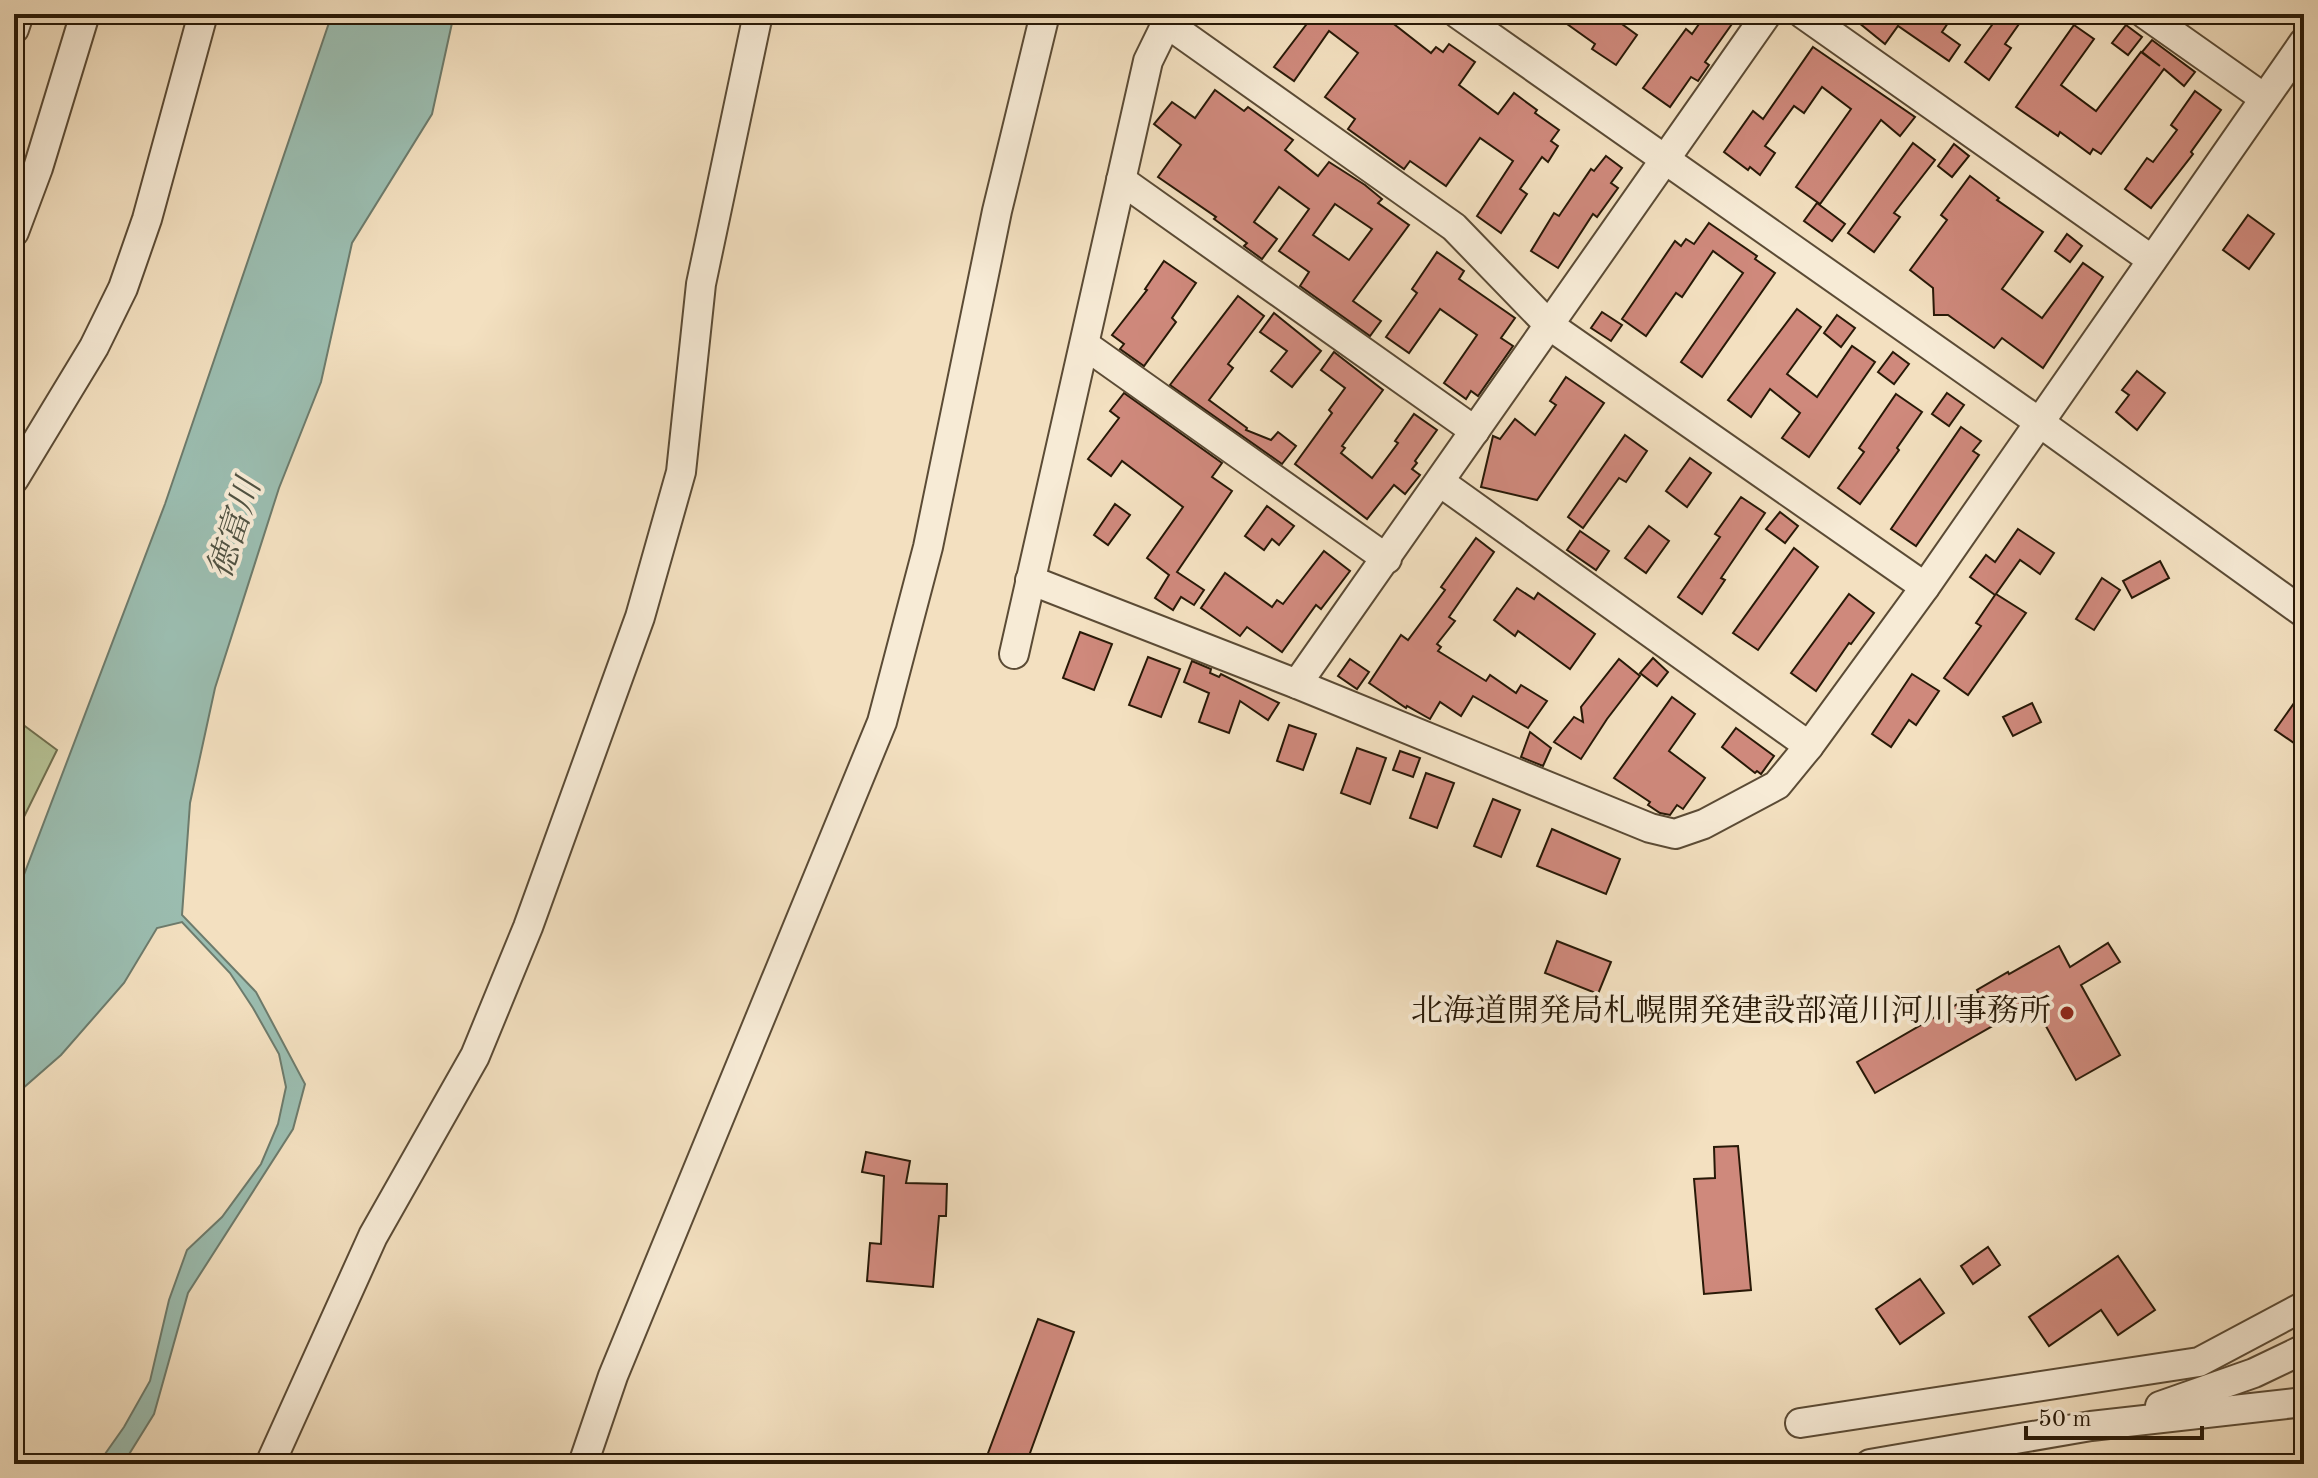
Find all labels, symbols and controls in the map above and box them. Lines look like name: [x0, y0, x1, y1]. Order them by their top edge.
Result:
water label: 徳富川: [201, 471, 269, 583]
place label: 北海道開発局札幌開発建設部滝川河川事務所: [1411, 993, 2051, 1029]
marker: 北海道開発局札幌開発建設部滝川河川事務所: [2058, 1004, 2076, 1022]
scale bar: [2026, 1390, 2202, 1440]
text: 50 m: [2038, 1408, 2092, 1432]

